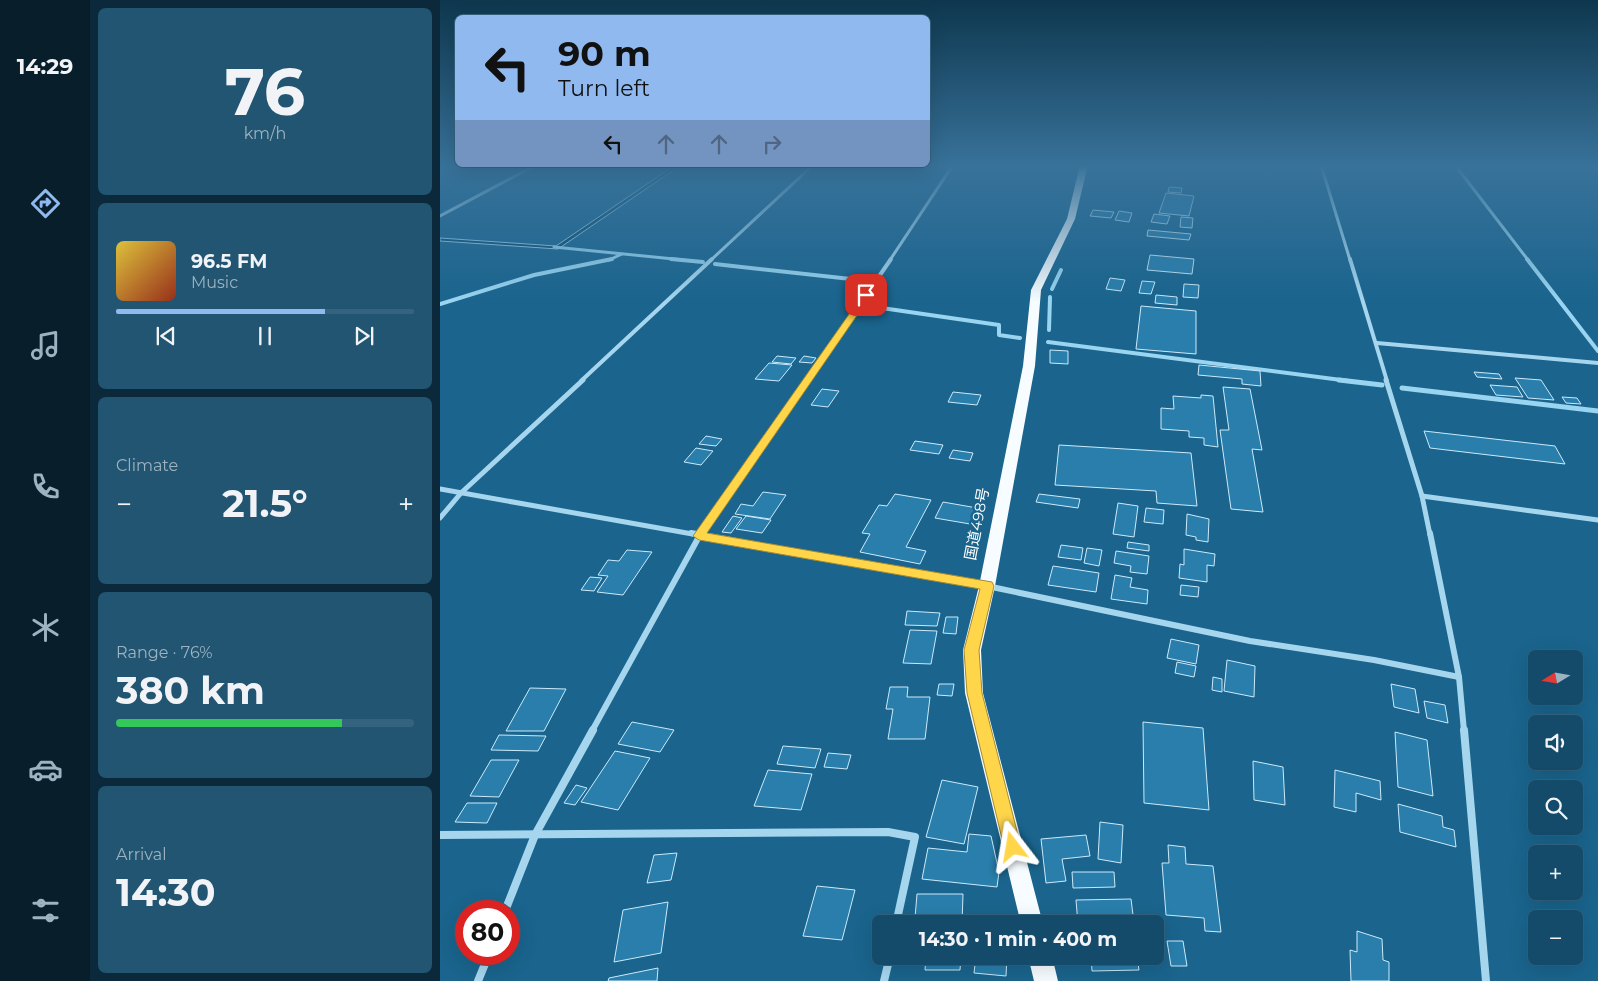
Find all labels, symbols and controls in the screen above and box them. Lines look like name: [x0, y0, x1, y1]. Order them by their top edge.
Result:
text: 90 m: [558, 32, 651, 75]
icon: left: [475, 35, 540, 100]
text: 76: [225, 52, 305, 131]
text: 14:29: [17, 53, 73, 80]
text: Turn left: [558, 75, 650, 102]
text: km/h: [244, 124, 286, 143]
icon: left: [599, 130, 627, 158]
icon: ahead: [652, 130, 680, 158]
icon: ahead: [705, 130, 733, 158]
icon: right: [758, 130, 786, 158]
icon: directions: [28, 186, 63, 221]
text: 96.5 FM: [191, 250, 267, 273]
text: Music: [191, 273, 238, 292]
pin: [845, 274, 887, 316]
icon: arrive: [852, 281, 880, 309]
icon: previous: [152, 322, 180, 350]
icon: pause: [251, 322, 279, 350]
icon: next: [350, 322, 378, 350]
icon: music: [28, 328, 63, 363]
text: Climate: [116, 456, 178, 475]
icon: phone: [28, 469, 63, 504]
text: 21.5°: [222, 480, 308, 527]
street label: 国道498号: [960, 486, 993, 562]
text: −: [116, 487, 132, 521]
text: +: [398, 487, 414, 521]
icon: climate: [28, 610, 63, 645]
text: Range · 76%: [116, 643, 213, 662]
north arrow: [1528, 650, 1582, 705]
map controls: [1528, 650, 1583, 965]
text: 380 km: [116, 667, 265, 714]
button: sound: [1528, 715, 1583, 770]
icon: car: [28, 752, 63, 787]
button: search: [1528, 780, 1583, 835]
position arrow: [986, 820, 1038, 872]
text: Arrival: [116, 845, 166, 864]
button: +: [1528, 845, 1583, 900]
text: 14:30: [116, 869, 216, 916]
icon: filters: [28, 893, 63, 928]
speed limit sign: 80: [455, 900, 520, 965]
button: −: [1528, 910, 1583, 965]
text: 14:30 · 1 min · 400 m: [919, 928, 1117, 951]

